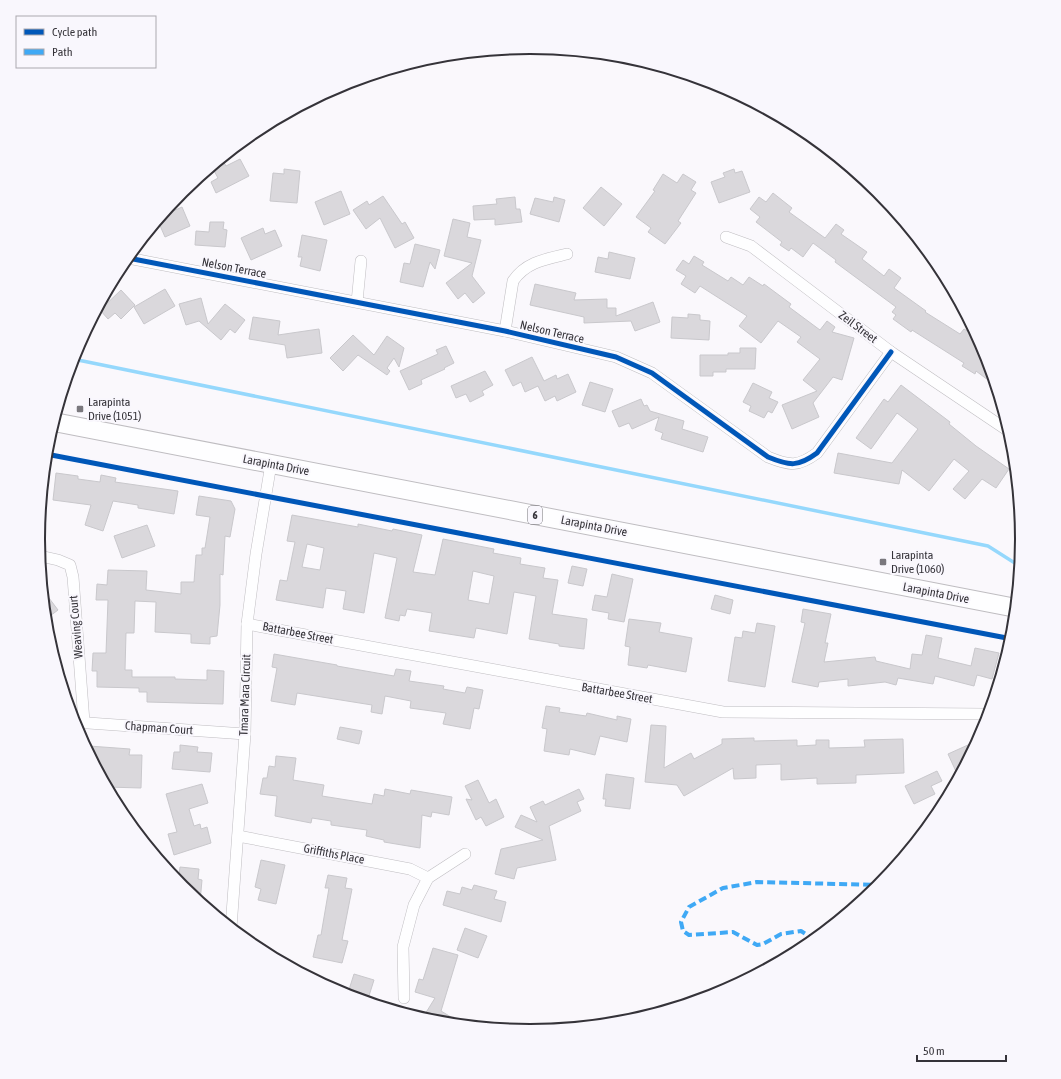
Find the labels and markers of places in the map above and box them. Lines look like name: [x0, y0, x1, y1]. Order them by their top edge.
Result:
place label: Larapinta Drive (1051): [88, 395, 141, 423]
marker: Larapinta Drive (1051): [75, 404, 85, 414]
place label: Larapinta Drive (1060): [891, 548, 944, 576]
marker: Larapinta Drive (1060): [878, 557, 888, 567]

